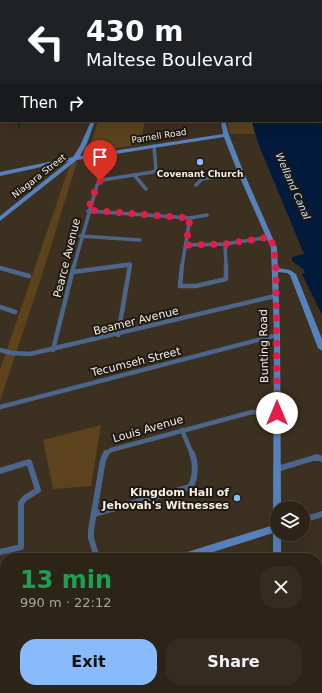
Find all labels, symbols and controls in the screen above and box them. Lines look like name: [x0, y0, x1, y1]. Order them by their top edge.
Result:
text: 430 m: [86, 15, 183, 48]
icon: left: [20, 16, 72, 68]
text: Maltese Boulevard: [86, 49, 253, 70]
icon: right: [65, 92, 87, 114]
text: Then: [20, 94, 57, 112]
street label: Parnell Road: [131, 127, 187, 145]
pin: [83, 140, 117, 181]
icon: arrive: [89, 146, 111, 168]
water label: Welland Canal: [273, 151, 313, 221]
street label: Niagara Street: [10, 152, 68, 200]
marker: Covenant Church: [195, 157, 205, 167]
place label: Covenant Church: [157, 169, 243, 179]
street label: Pearce Avenue: [51, 217, 83, 299]
street label: Beamer Avenue: [92, 304, 180, 338]
street label: Bunting Road: [257, 309, 271, 383]
street label: Tecumseh Street: [89, 344, 183, 380]
position arrow: [256, 392, 298, 434]
street label: Louis Avenue: [111, 413, 185, 445]
place label: Kingdom Hall of Jehovah's Witnesses: [101, 486, 229, 512]
marker: Kingdom Hall of Jehovah's Witnesses: [232, 493, 242, 503]
map controls: [270, 501, 310, 541]
button: layers: [270, 501, 310, 541]
text: 13 min: [20, 566, 112, 594]
button: close: [260, 566, 302, 608]
text: 990 m · 22:12: [20, 595, 111, 610]
button: Exit: [20, 639, 157, 685]
button: Share: [165, 639, 302, 685]

